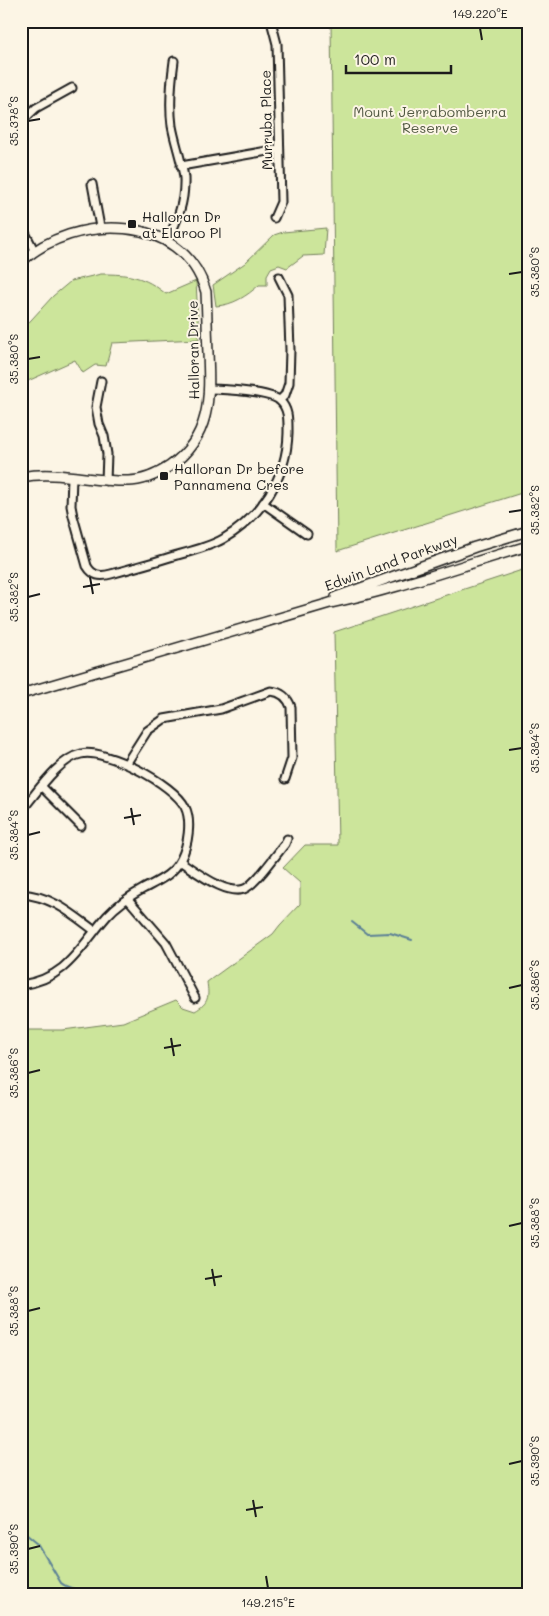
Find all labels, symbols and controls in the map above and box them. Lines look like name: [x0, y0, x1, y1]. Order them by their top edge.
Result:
text: 149.220°E: [452, 5, 508, 21]
scale bar: [346, 42, 452, 74]
text: 100 m: [354, 49, 396, 69]
street label: Murruba Place: [256, 70, 276, 170]
text: 35.378°S: [5, 96, 21, 146]
park label: Mount Jerrabomberra Reserve: [353, 102, 507, 137]
place label: Halloran Dr at Elaroo Pl: [142, 207, 222, 242]
marker: Halloran Dr at Elaroo Pl: [126, 218, 138, 230]
text: 35.380°S: [526, 246, 542, 297]
street label: Halloran Drive: [183, 300, 203, 400]
text: 35.380°S: [5, 333, 21, 384]
place label: Halloran Dr before Pannamena Cres: [174, 459, 304, 494]
marker: Halloran Dr before Pannamena Cres: [158, 470, 170, 482]
text: 35.382°S: [526, 485, 542, 535]
street label: Edwin Land Parkway: [322, 529, 460, 595]
text: 35.382°S: [5, 572, 21, 622]
text: 35.384°S: [526, 723, 542, 773]
text: 35.384°S: [5, 810, 21, 860]
text: 35.386°S: [526, 960, 542, 1010]
text: 35.386°S: [5, 1048, 21, 1098]
text: 35.388°S: [526, 1198, 542, 1248]
text: 35.388°S: [5, 1286, 21, 1336]
text: 35.390°S: [526, 1436, 542, 1486]
text: 35.390°S: [5, 1524, 21, 1574]
text: 149.215°E: [241, 1594, 295, 1610]

